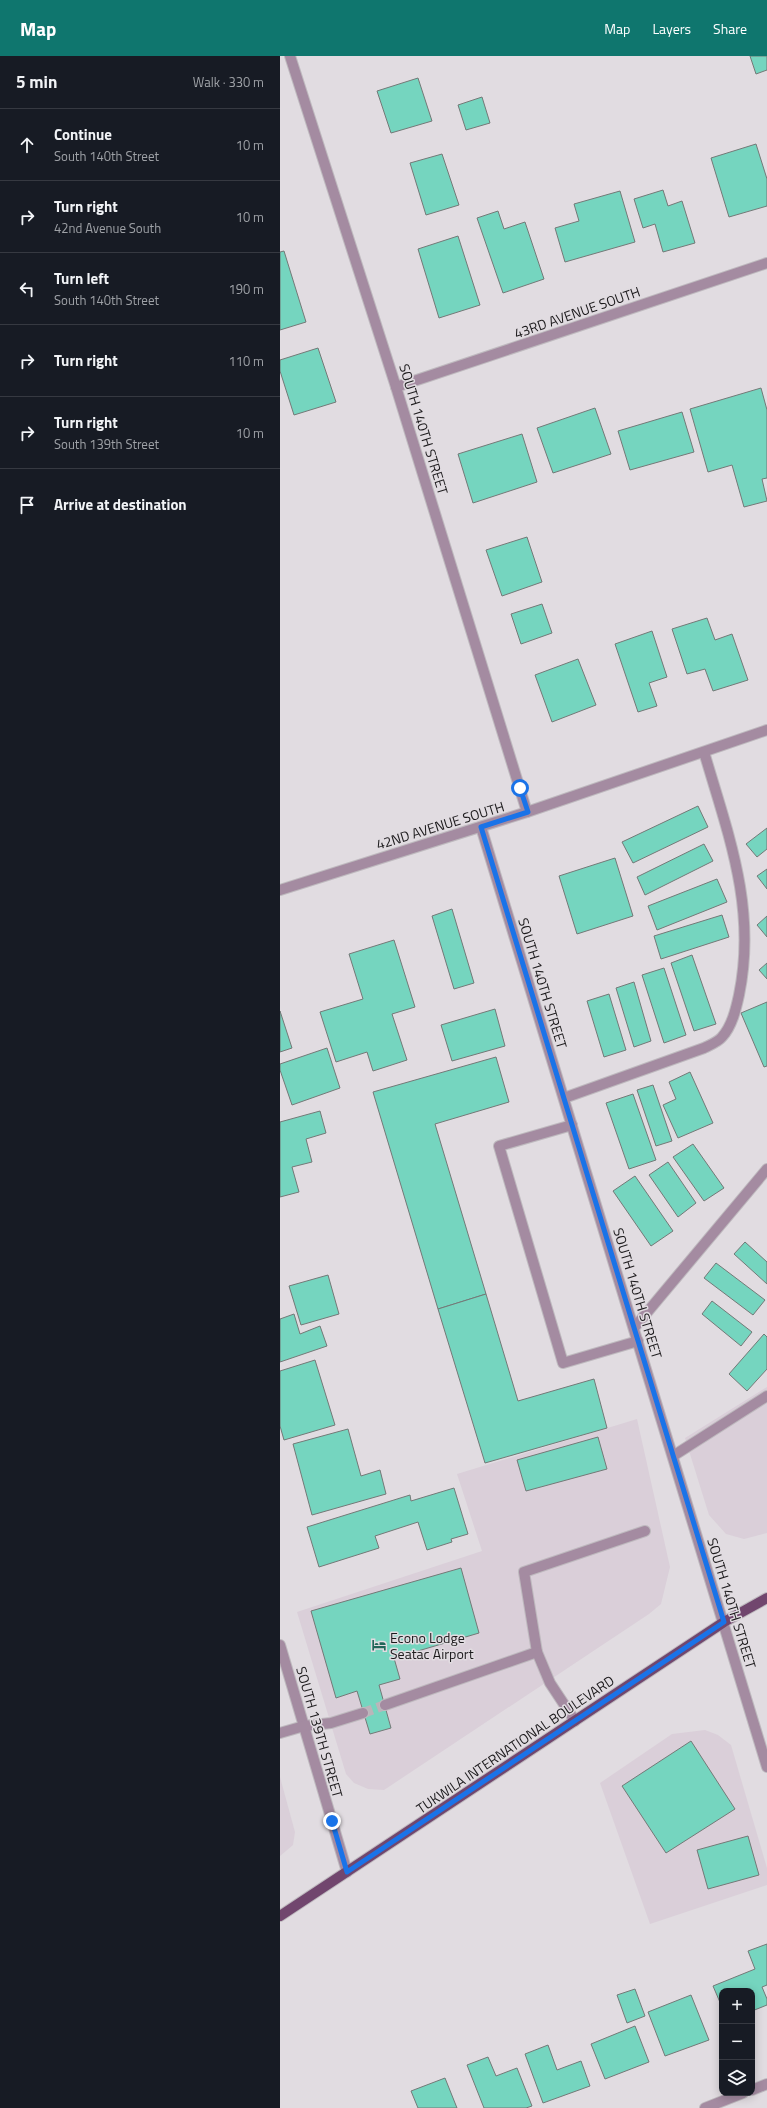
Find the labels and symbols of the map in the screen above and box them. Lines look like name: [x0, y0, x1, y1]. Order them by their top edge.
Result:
street label: 43RD AVENUE SOUTH: [511, 281, 643, 343]
street label: SOUTH 140TH STREET: [394, 361, 454, 498]
route start: [511, 779, 529, 797]
street label: 42ND AVENUE SOUTH: [373, 796, 507, 854]
street label: SOUTH 140TH STREET: [513, 915, 573, 1052]
street label: SOUTH 140TH STREET: [608, 1225, 668, 1362]
street label: SOUTH 140TH STREET: [702, 1535, 762, 1672]
place label: Econo Lodge Seatac Airport: [390, 1627, 474, 1664]
hotel icon: Econo Lodge Seatac Airport: [371, 1637, 387, 1653]
street label: SOUTH 139TH STREET: [291, 1664, 349, 1801]
street label: TUKWILA INTERNATIONAL BOULEVARD: [412, 1670, 618, 1818]
route end: [323, 1812, 341, 1830]

